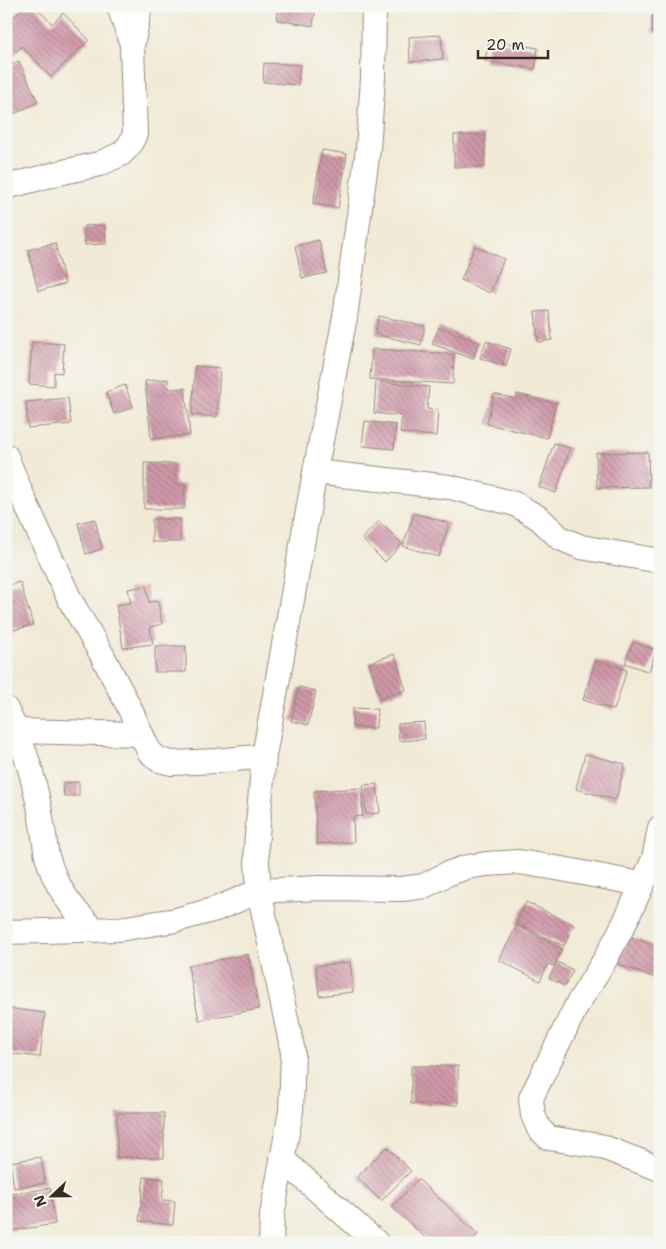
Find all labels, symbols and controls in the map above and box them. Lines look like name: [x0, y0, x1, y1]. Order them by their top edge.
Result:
scale bar: [478, 28, 548, 60]
text: 20 m: [486, 35, 525, 55]
north arrow: [28, 1172, 78, 1222]
text: N: [30, 1192, 50, 1209]

